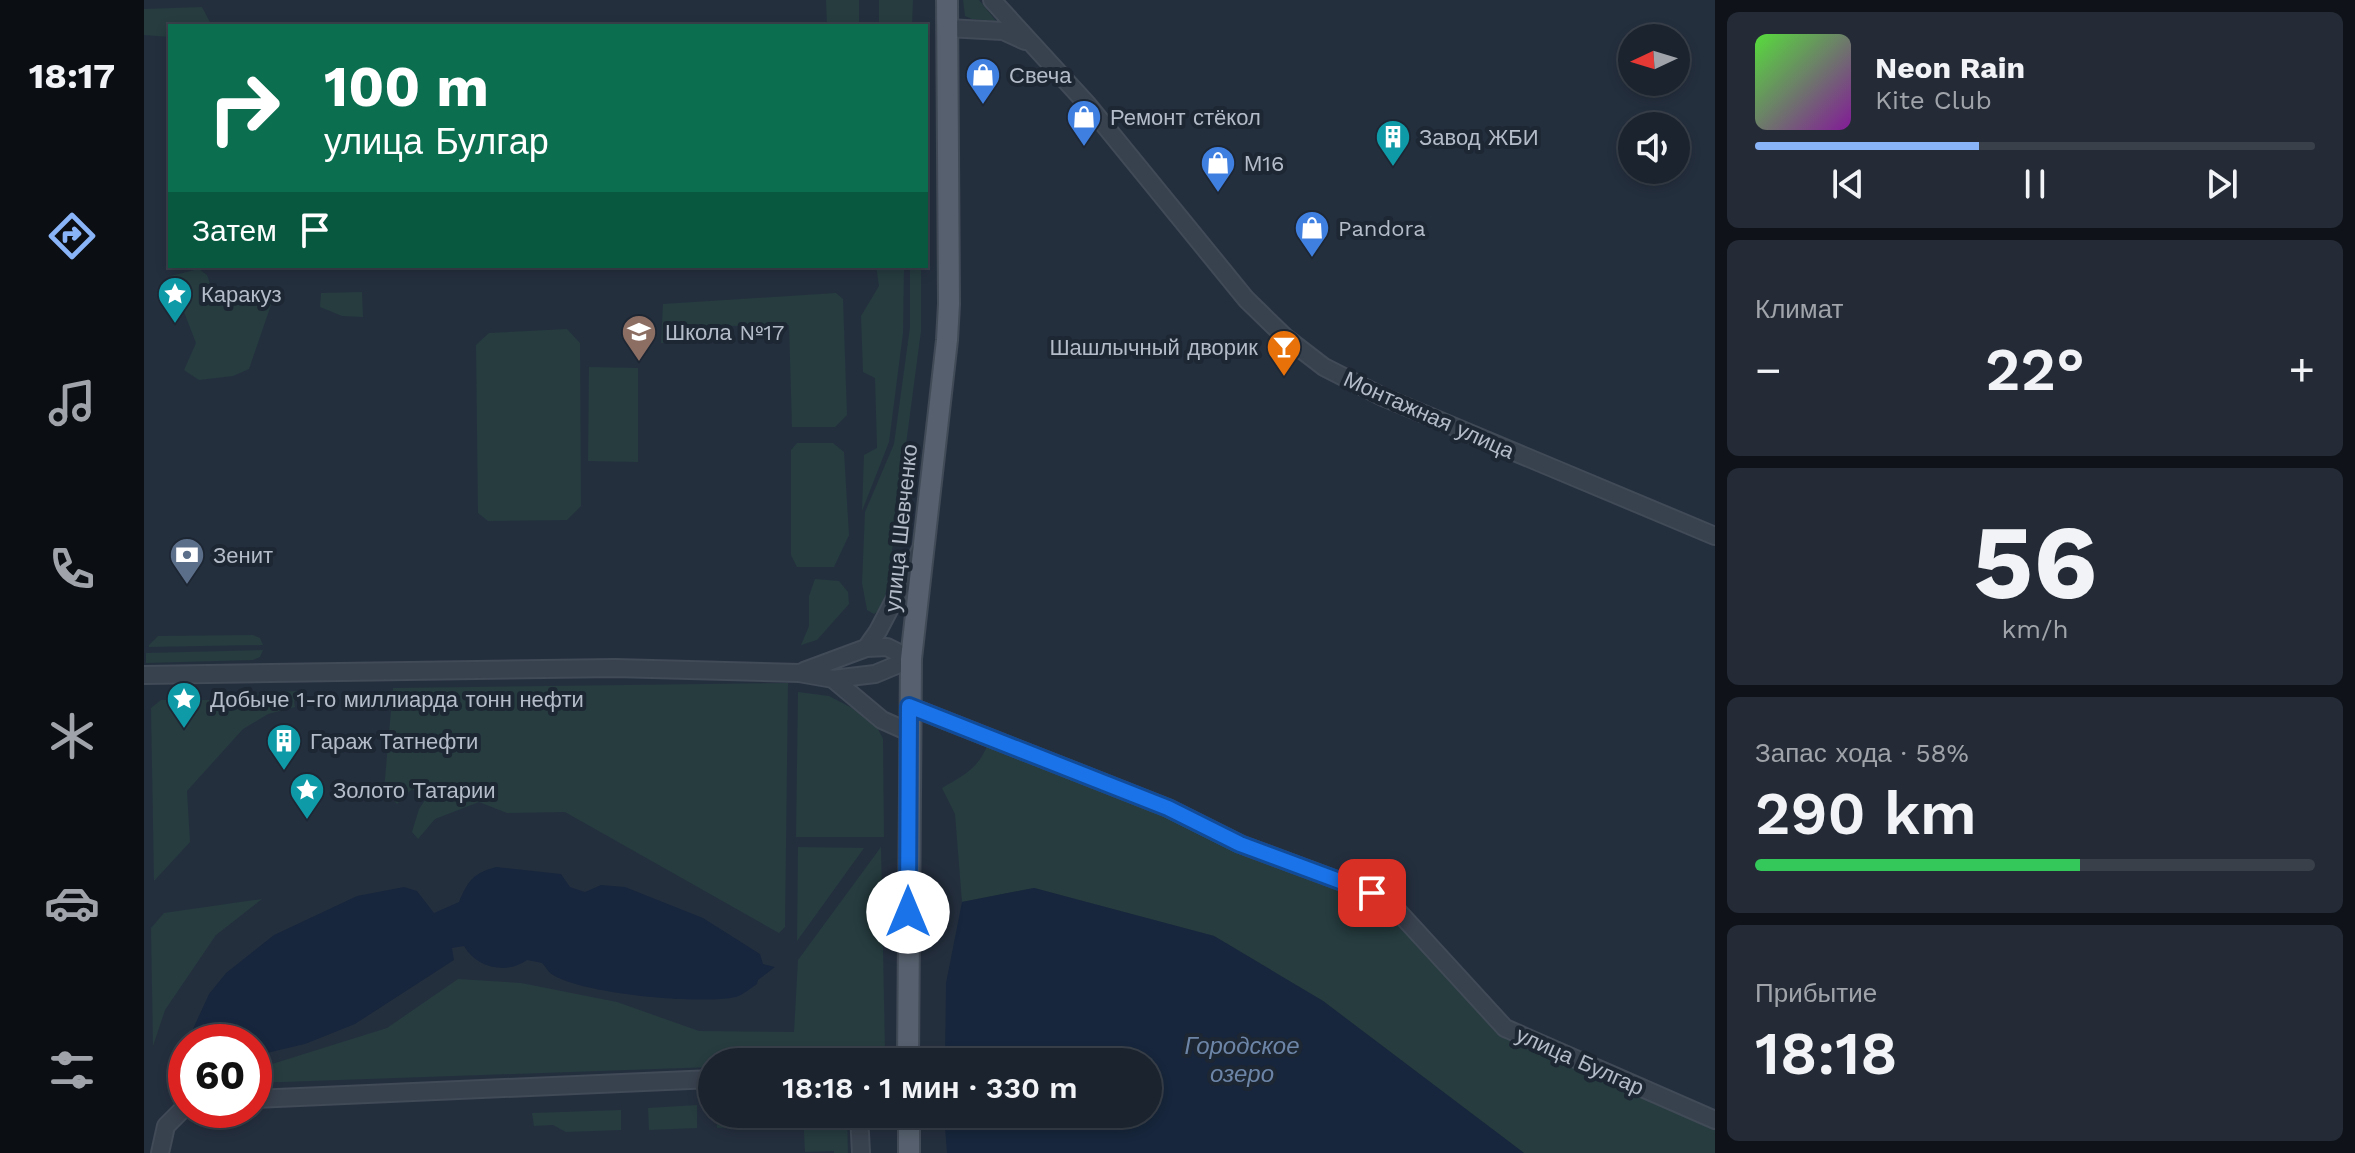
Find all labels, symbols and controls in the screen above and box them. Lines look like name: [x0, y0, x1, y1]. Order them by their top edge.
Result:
north arrow: [1618, 24, 1690, 96]
map controls: [1618, 24, 1690, 184]
text: Neon Rain: [1875, 50, 2025, 85]
text: 100 m: [324, 54, 489, 120]
text: 18:17: [29, 55, 115, 97]
icon: right: [192, 56, 296, 160]
shop icon: Свеча: [964, 56, 1002, 106]
place label: Свеча: [1009, 63, 1072, 88]
text: Kite Club: [1875, 85, 1992, 115]
shop icon: Ремонт стёкол: [1065, 98, 1103, 148]
place label: Ремонт стёкол: [1110, 105, 1261, 130]
button: sound: [1618, 112, 1690, 184]
building icon: Завод ЖБИ: [1374, 118, 1412, 168]
text: улица Булгар: [324, 121, 549, 163]
place label: Завод ЖБИ: [1419, 125, 1539, 150]
shop icon: М16: [1199, 144, 1237, 194]
place label: М16: [1244, 151, 1284, 176]
icon: previous: [1826, 162, 1870, 206]
icon: pause: [2013, 162, 2057, 206]
icon: next: [2200, 162, 2244, 206]
icon: directions: [44, 208, 100, 264]
icon: arrive: [293, 208, 337, 252]
shop icon: Pandora: [1293, 209, 1331, 259]
text: Затем: [192, 213, 277, 248]
place label: Pandora: [1338, 216, 1426, 241]
place icon: Каракуз: [156, 275, 194, 325]
place label: Каракуз: [201, 282, 281, 307]
text: Климат: [1755, 294, 1844, 324]
school or university icon: Школа №17: [620, 313, 658, 363]
place label: Школа №17: [665, 320, 784, 345]
bar icon: Шашлычный дворик: [1265, 328, 1303, 378]
text: 22°: [1985, 334, 2085, 405]
place label: Шашлычный дворик: [1049, 335, 1258, 360]
text: −: [1755, 344, 1782, 396]
text: +: [2288, 344, 2315, 396]
street label: Монтажная улица: [1340, 366, 1519, 464]
icon: music: [44, 375, 100, 431]
street label: улица Шевченко: [880, 443, 922, 613]
text: 56: [1973, 501, 2097, 623]
bank icon: Зенит: [168, 536, 206, 586]
icon: phone: [44, 541, 100, 597]
place label: Зенит: [213, 543, 273, 568]
text: km/h: [2002, 614, 2068, 644]
place icon: Добыче 1-го миллиарда тонн нефти: [165, 680, 203, 730]
place label: Добыче 1-го миллиарда тонн нефти: [210, 687, 584, 712]
icon: climate: [44, 708, 100, 764]
building icon: Гараж Татнефти: [265, 722, 303, 772]
place label: Гараж Татнефти: [310, 729, 478, 754]
text: Запас хода · 58%: [1755, 738, 1969, 768]
place icon: Золото Татарии: [288, 771, 326, 821]
place label: Золото Татарии: [333, 778, 496, 803]
text: 290 km: [1755, 778, 1977, 849]
pin: [1338, 859, 1406, 927]
position arrow: [866, 870, 950, 954]
icon: arrive: [1350, 871, 1394, 915]
icon: car: [44, 875, 100, 931]
text: Прибытие: [1755, 978, 1877, 1008]
text: 18:18: [1755, 1018, 1898, 1089]
street label: улица Булгар: [1512, 1022, 1648, 1100]
speed limit sign: 60: [168, 1024, 272, 1128]
water label: Городское озеро: [1184, 1032, 1300, 1088]
icon: filters: [44, 1042, 100, 1098]
text: 18:18 · 1 мин · 330 m: [782, 1070, 1078, 1105]

